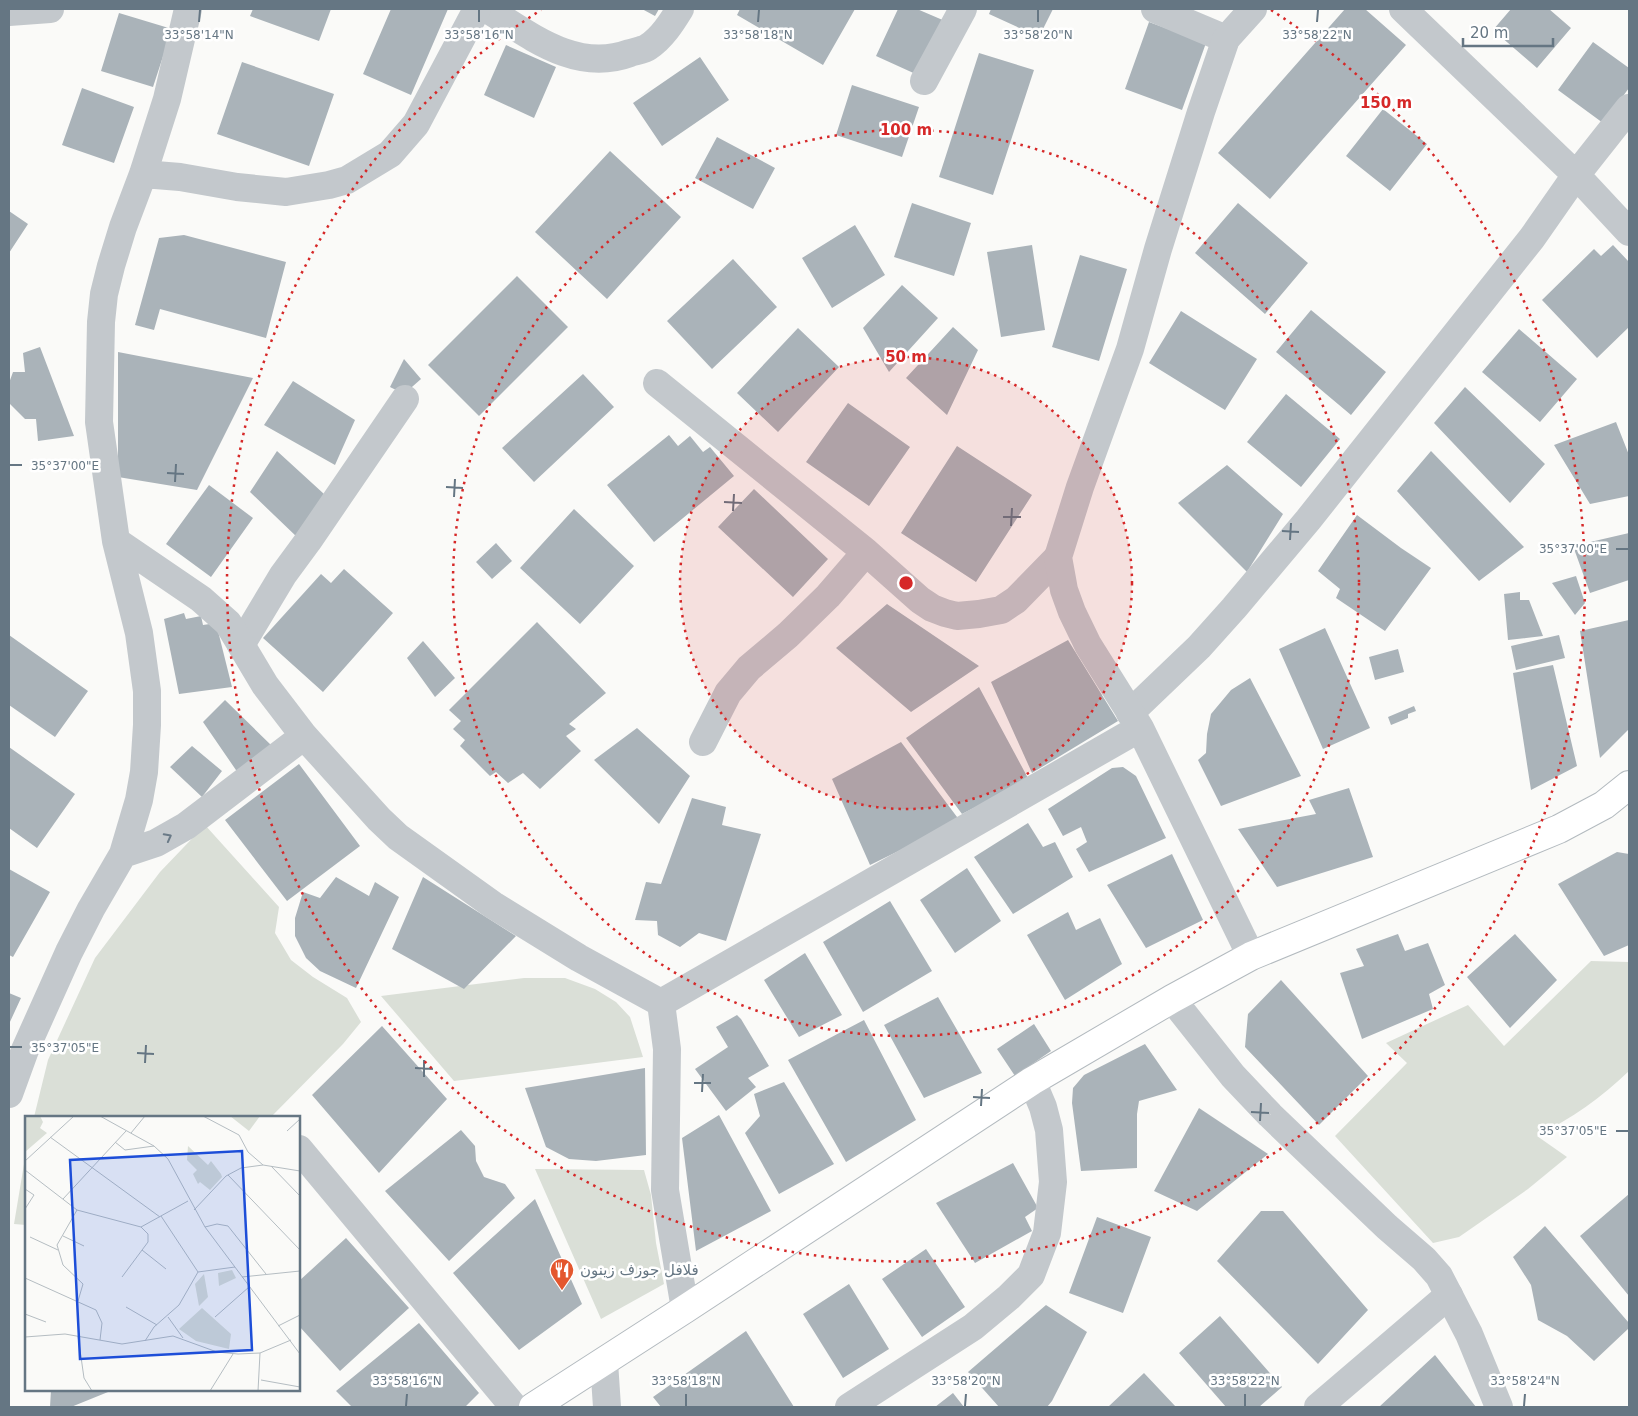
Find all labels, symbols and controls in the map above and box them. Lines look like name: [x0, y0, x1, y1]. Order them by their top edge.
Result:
scale bar: [1463, 15, 1553, 47]
text: 20 m: [1470, 24, 1508, 42]
text: 33°58'14"N: [164, 28, 234, 42]
text: 33°58'16"N: [444, 28, 514, 42]
text: 33°58'18"N: [723, 28, 793, 42]
text: 33°58'20"N: [1003, 28, 1073, 42]
text: 33°58'22"N: [1282, 28, 1352, 42]
text: 150 m: [1360, 94, 1412, 112]
text: 100 m: [880, 121, 932, 139]
text: 50 m: [885, 348, 927, 366]
text: 35°37'00"E: [31, 459, 99, 473]
text: 35°37'00"E: [1539, 542, 1607, 556]
centre of rings: [897, 574, 915, 592]
one-way arrow: [163, 833, 172, 843]
text: 35°37'05"E: [31, 1041, 99, 1055]
inset map: [25, 1116, 300, 1391]
text: 35°37'05"E: [1539, 1124, 1607, 1138]
restaurant icon: فلافل جوزف زينون: [549, 1257, 575, 1291]
place label: فلافل جوزف زينون: [580, 1261, 699, 1279]
text: 33°58'16"N: [372, 1374, 442, 1388]
text: 33°58'18"N: [651, 1374, 721, 1388]
text: 33°58'20"N: [931, 1374, 1001, 1388]
text: 33°58'22"N: [1210, 1374, 1280, 1388]
text: 33°58'24"N: [1490, 1374, 1560, 1388]

